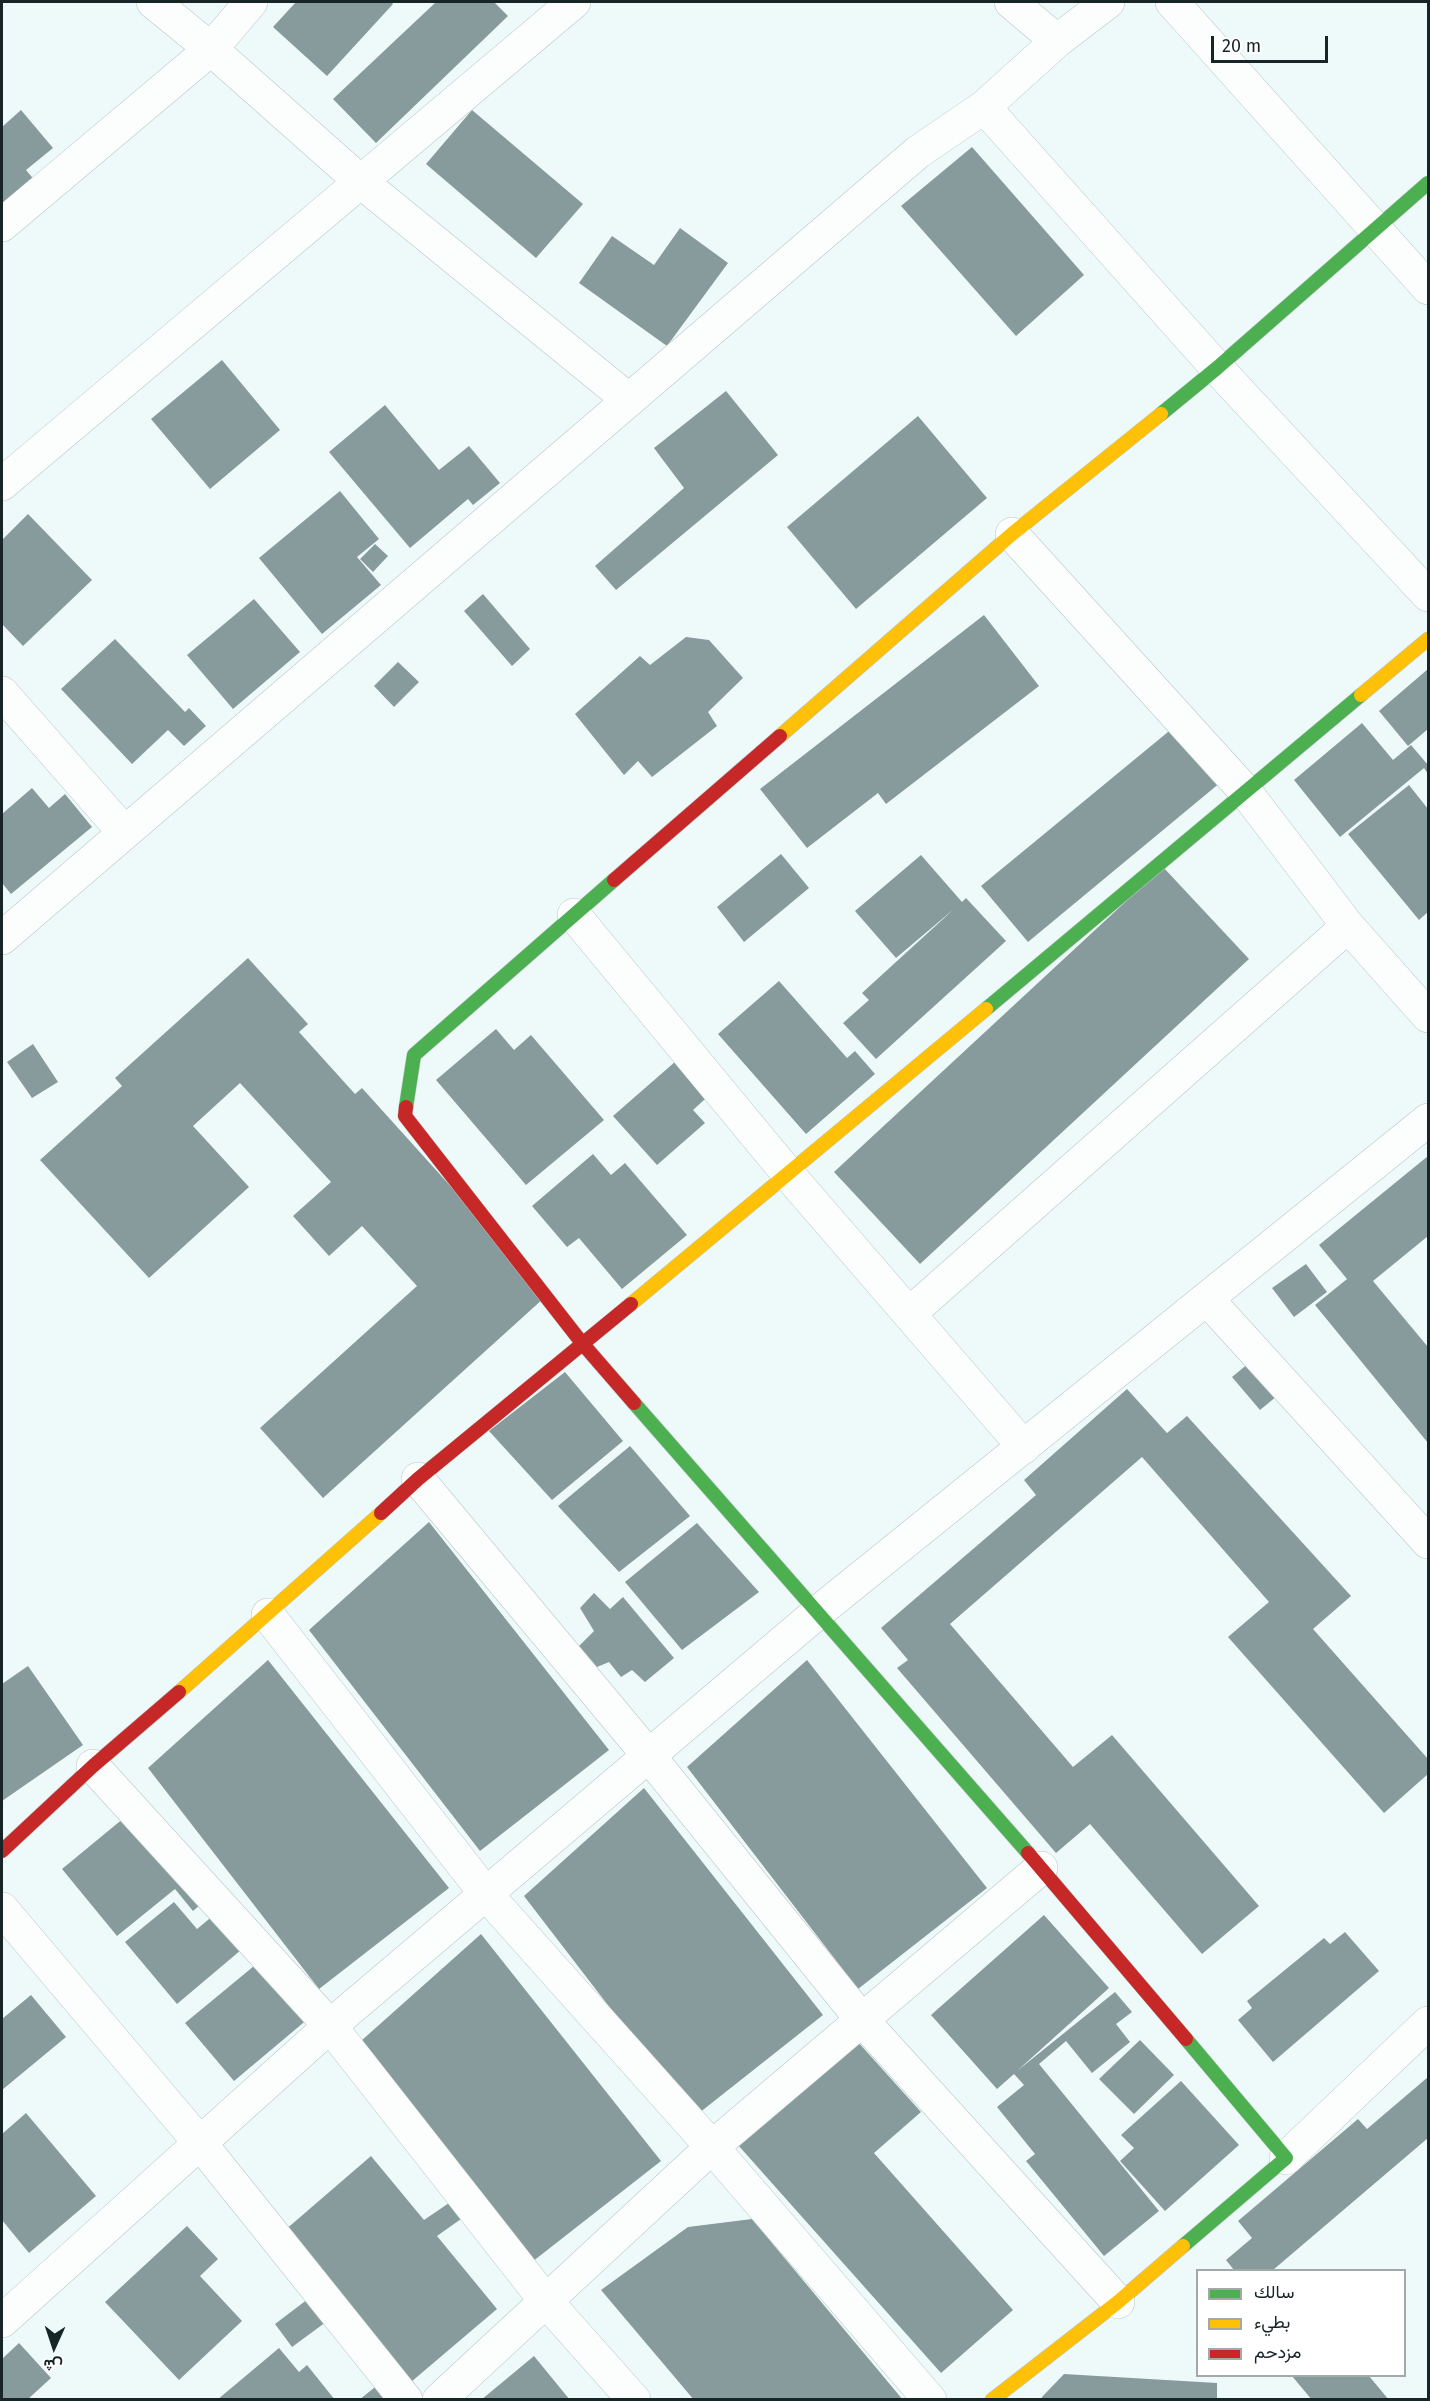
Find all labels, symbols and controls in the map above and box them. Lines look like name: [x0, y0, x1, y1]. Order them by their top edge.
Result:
scale bar: [1214, 24, 1331, 62]
text: 20 m: [1222, 35, 1261, 57]
legend: [1196, 2269, 1406, 2377]
text: سالك: [1254, 2281, 1294, 2303]
text: بطيء: [1254, 2311, 1290, 2333]
north arrow: [24, 2317, 84, 2377]
text: مزدحم: [1254, 2341, 1301, 2363]
text: ش: [43, 2355, 63, 2375]

